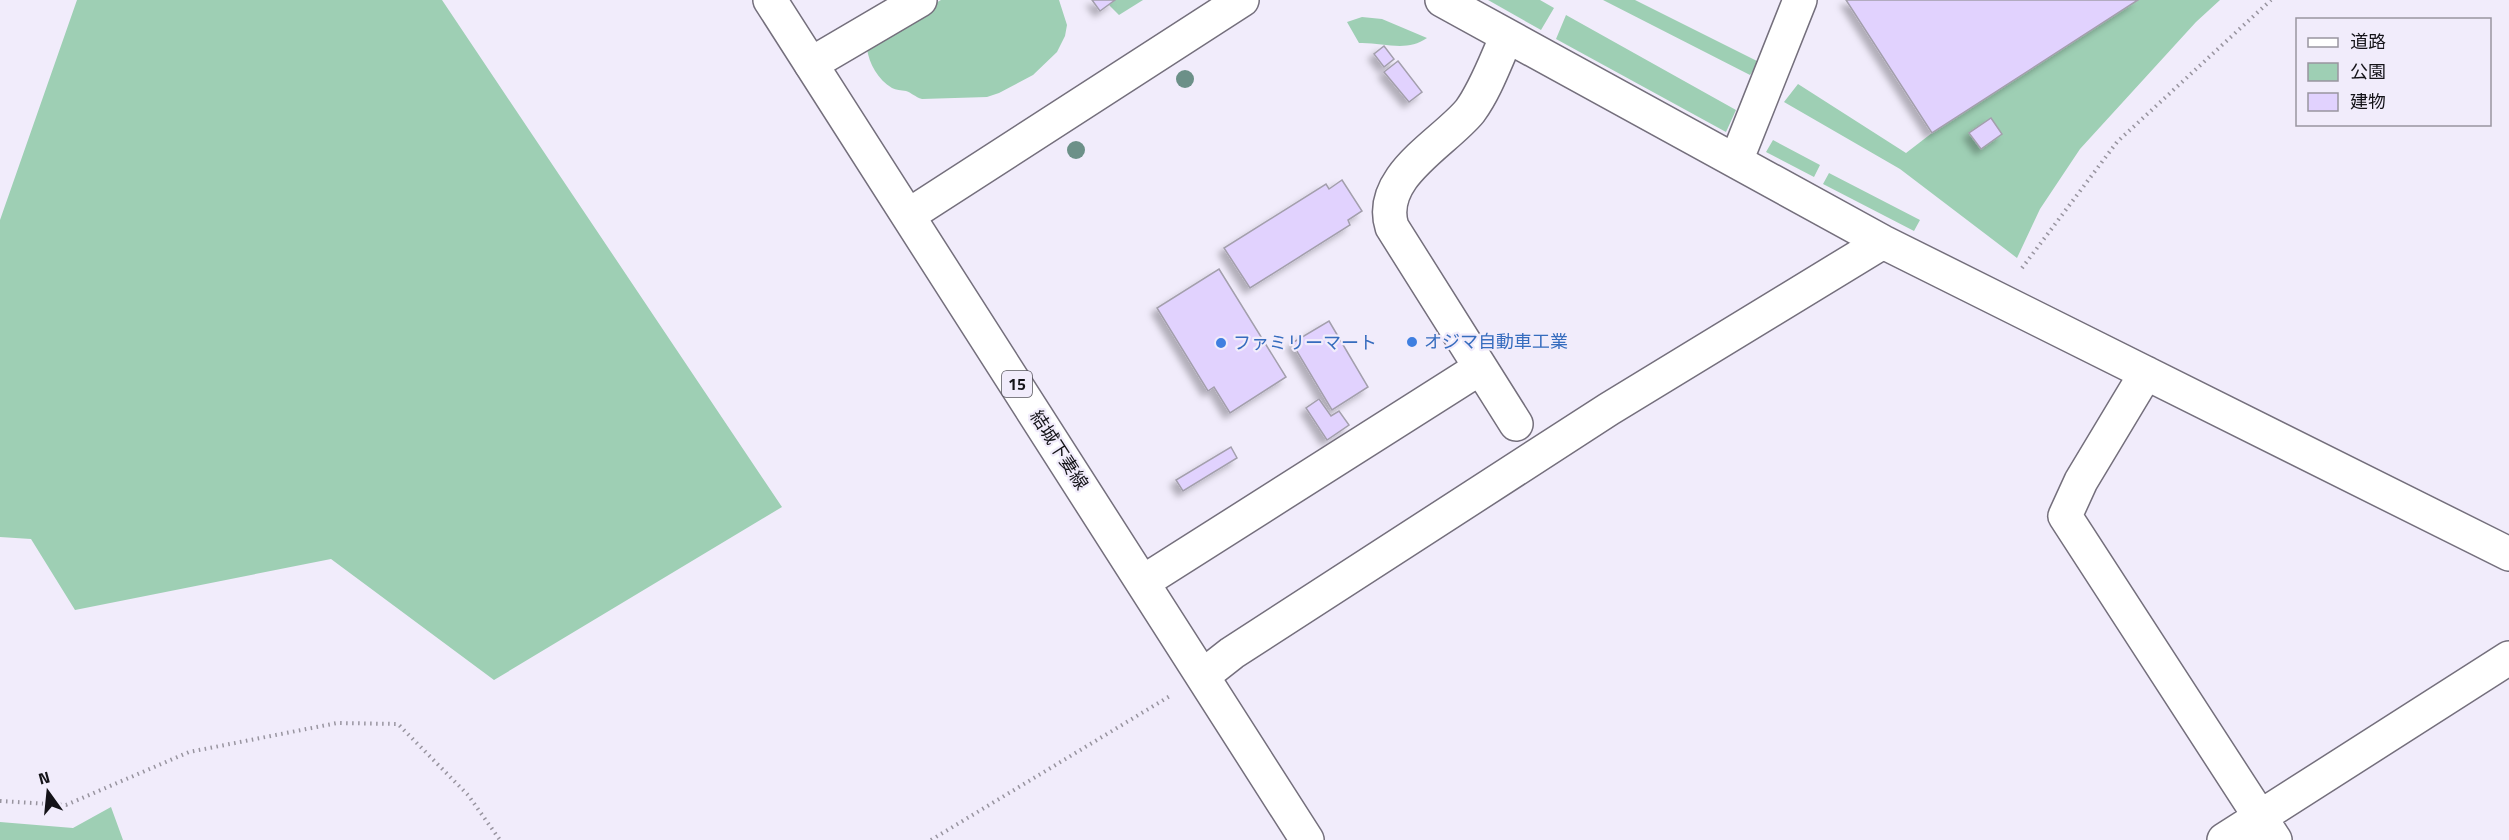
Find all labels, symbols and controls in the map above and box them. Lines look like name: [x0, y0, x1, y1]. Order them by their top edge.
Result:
legend: [2296, 18, 2491, 126]
text: 道路: [2350, 28, 2386, 55]
text: 公園: [2350, 58, 2386, 85]
text: 建物: [2350, 88, 2386, 115]
place label: オジマ自動車工業: [1424, 328, 1568, 355]
place label: ファミリーマート: [1233, 329, 1377, 356]
marker: オジマ自動車工業: [1405, 335, 1419, 349]
marker: ファミリーマート: [1214, 336, 1228, 350]
road number: 15: [1002, 371, 1032, 397]
street label: 結城下妻線: [1024, 405, 1095, 495]
north arrow: [18, 762, 78, 822]
text: N: [36, 764, 53, 791]

